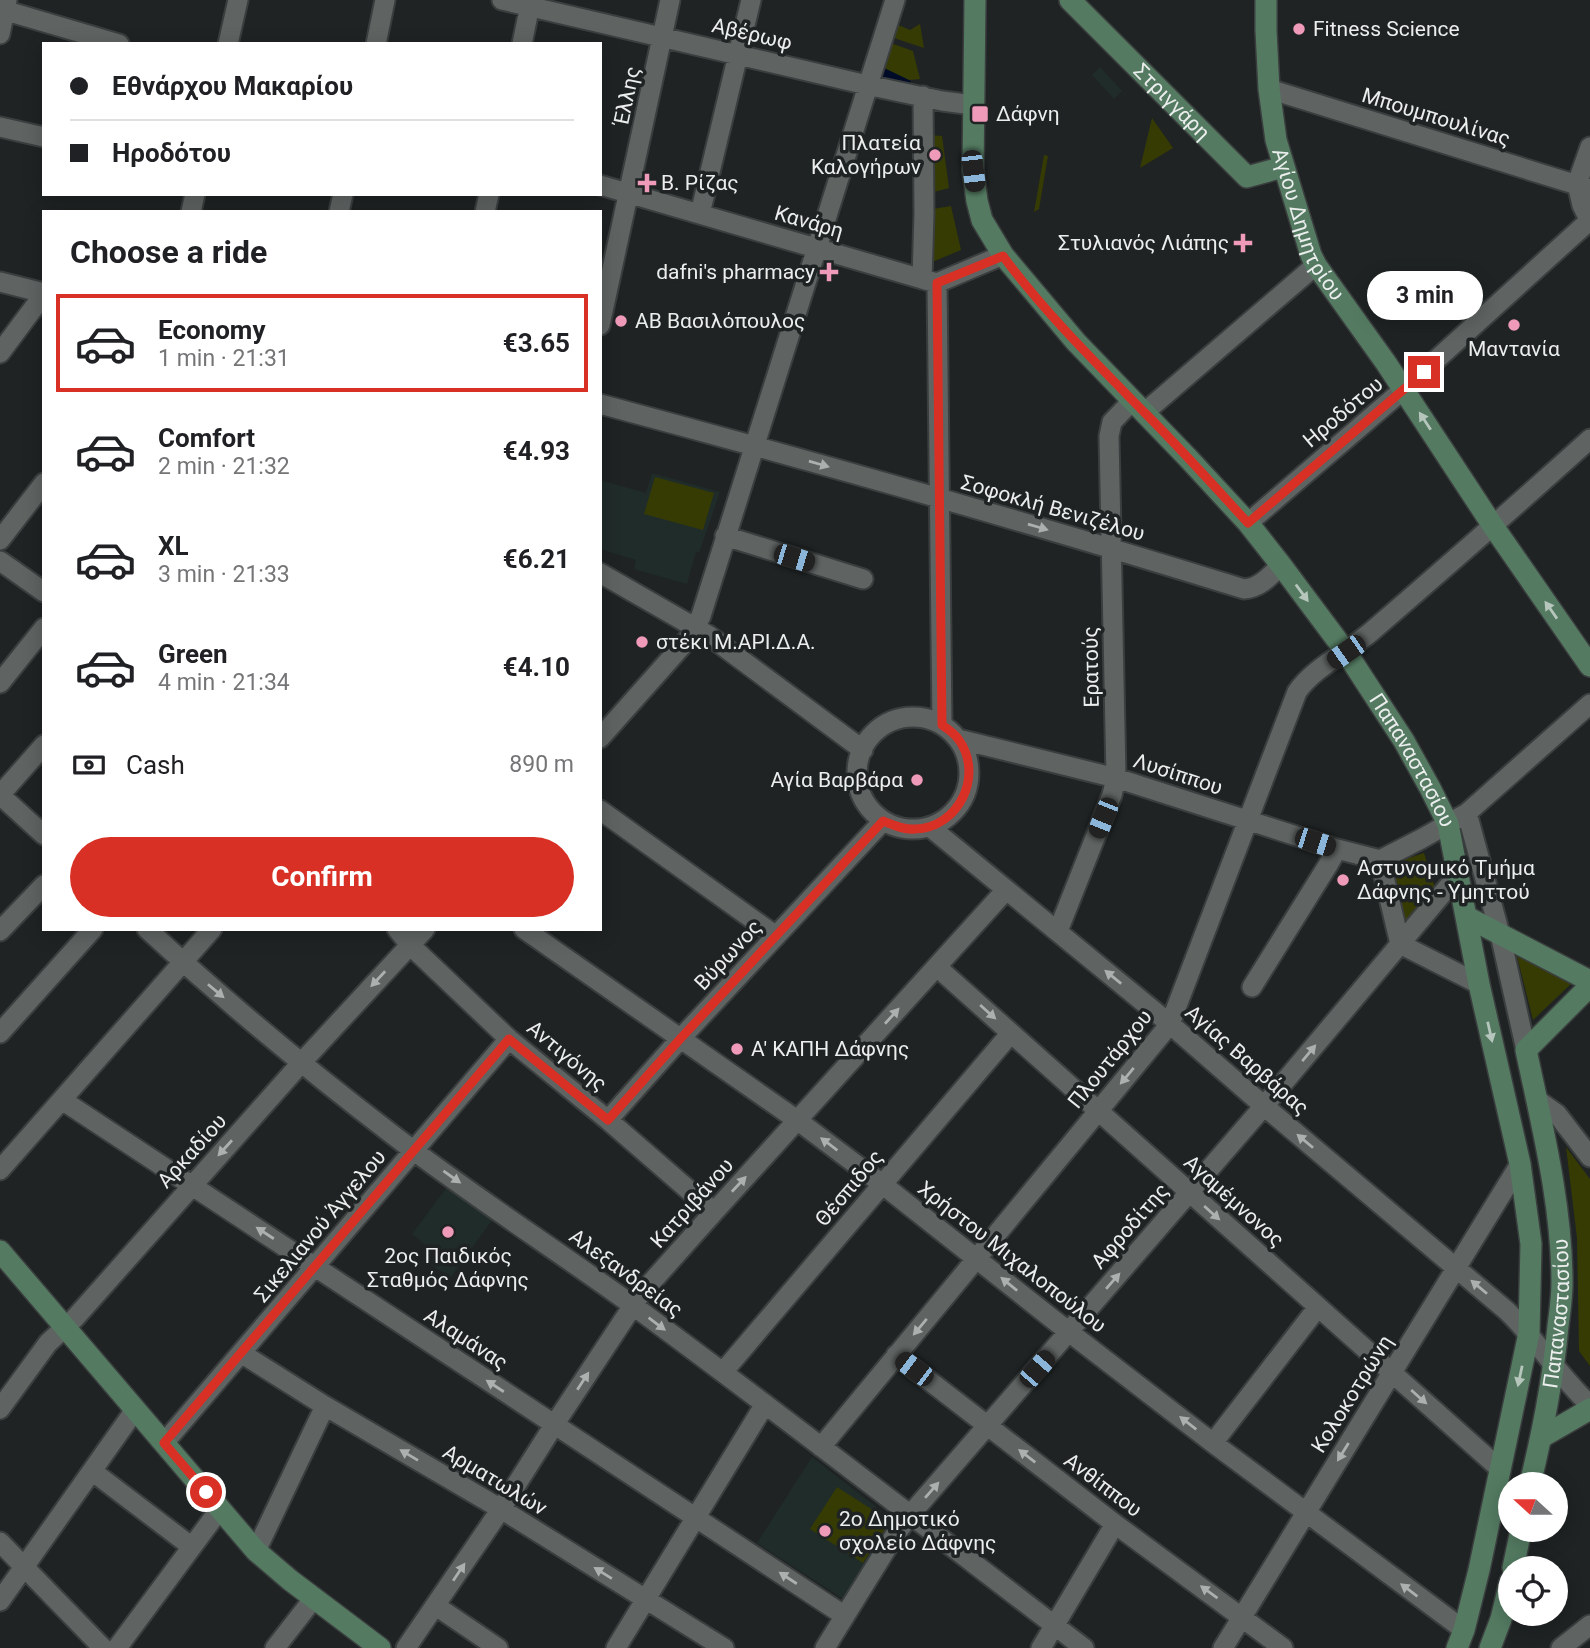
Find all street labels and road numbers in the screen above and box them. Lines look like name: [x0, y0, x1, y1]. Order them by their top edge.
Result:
street label: Αβέρωφ: [710, 13, 794, 55]
street label: Στριγγάρη: [1129, 59, 1215, 145]
street label: Έλλης: [609, 64, 645, 130]
street label: Μπουμπουλίνας: [1359, 83, 1513, 151]
street label: Αγίου Δημητρίου: [1267, 145, 1349, 305]
street label: Κανάρη: [772, 201, 846, 243]
street label: Ηροδότου: [1298, 372, 1388, 452]
street label: Σοφοκλή Βενιζέλου: [958, 470, 1148, 546]
street label: Ερατούς: [1078, 626, 1104, 708]
street label: Παπαναστασίου: [1364, 689, 1460, 831]
street label: Λυσίππου: [1130, 748, 1226, 800]
street label: Βύρωνος: [690, 915, 766, 995]
street label: Αγίας Βαρβάρας: [1181, 1000, 1313, 1120]
street label: Πλουτάρχου: [1063, 1005, 1157, 1113]
street label: Αντιγόνης: [522, 1016, 612, 1096]
street label: Αρκαδίου: [153, 1109, 231, 1193]
street label: Σικελιανού Άγγελου: [249, 1145, 391, 1307]
street label: Θέσπιδος: [810, 1145, 888, 1231]
street label: Αγαμέμνονος: [1179, 1150, 1289, 1252]
street label: Κατριβάνου: [646, 1153, 738, 1253]
street label: Χρήστου Μιχαλοπούλου: [913, 1176, 1111, 1338]
street label: Αφροδίτης: [1086, 1178, 1174, 1274]
street label: Αλεξανδρείας: [565, 1224, 687, 1322]
street label: Παπαναστασίου: [1538, 1238, 1574, 1390]
street label: Αλαμάνας: [420, 1303, 512, 1375]
street label: Κολοκοτρώνη: [1306, 1331, 1398, 1457]
street label: Αρματωλών: [439, 1440, 551, 1520]
street label: Ανθίππου: [1060, 1448, 1146, 1522]

